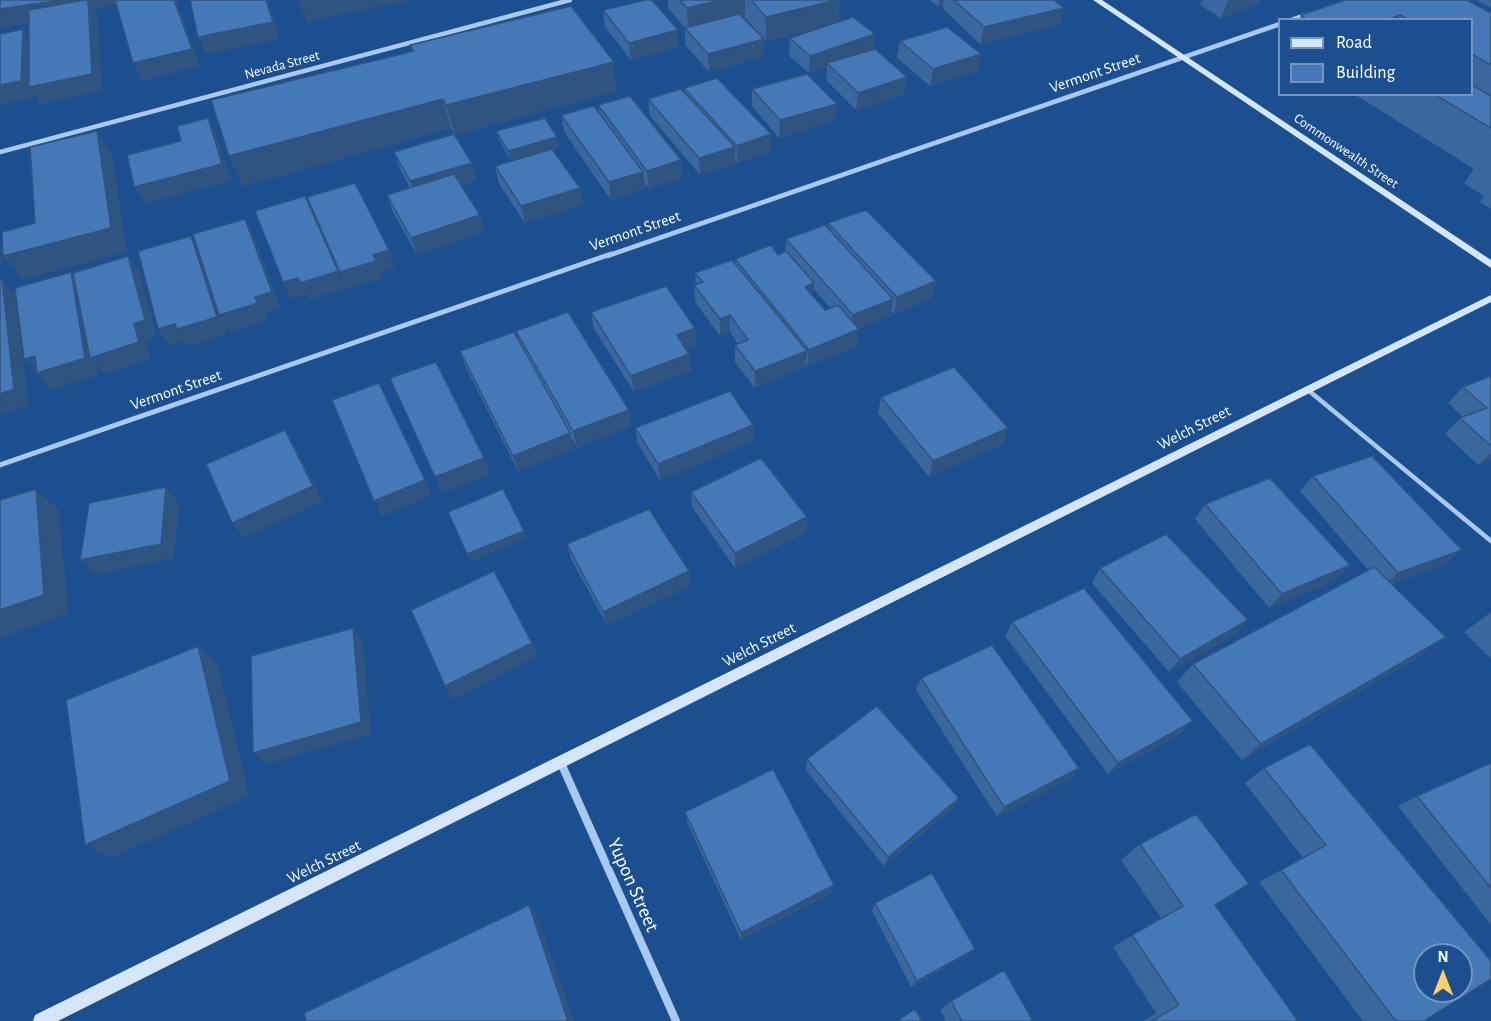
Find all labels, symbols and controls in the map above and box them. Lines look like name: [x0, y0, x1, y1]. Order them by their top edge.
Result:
legend: [1278, 18, 1473, 96]
text: Road: [1336, 34, 1372, 52]
street label: Nevada Street: [243, 47, 321, 83]
street label: Vermont Street: [1047, 48, 1143, 98]
text: Building: [1336, 64, 1395, 82]
street label: Commonwealth Street: [1291, 110, 1401, 192]
street label: Vermont Street: [587, 206, 683, 256]
street label: Vermont Street: [128, 365, 224, 415]
street label: Welch Street: [1154, 401, 1234, 455]
street label: Welch Street: [719, 618, 799, 672]
street label: Yupon Street: [602, 834, 664, 936]
street label: Welch Street: [284, 836, 364, 888]
north arrow: [1413, 943, 1473, 1003]
text: N: [1437, 949, 1449, 965]

